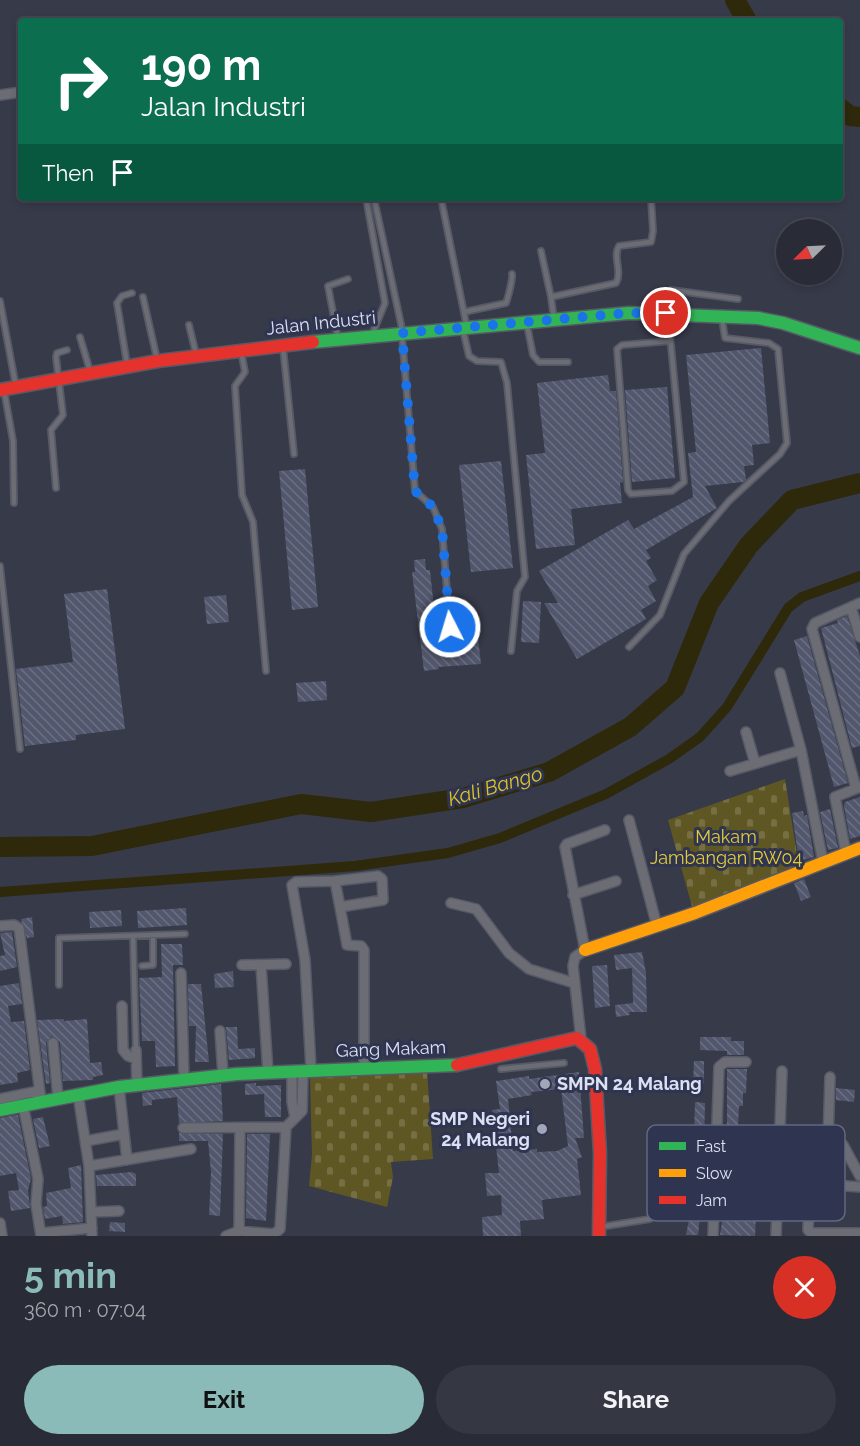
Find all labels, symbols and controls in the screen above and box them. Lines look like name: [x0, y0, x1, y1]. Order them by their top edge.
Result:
text: 190 m: [141, 41, 261, 90]
icon: right: [42, 42, 120, 120]
text: Jalan Industri: [141, 91, 306, 122]
icon: arrive: [106, 156, 139, 189]
text: Then: [42, 160, 94, 186]
north arrow: [776, 219, 842, 285]
map controls: [776, 219, 842, 285]
pin: [640, 287, 691, 338]
icon: arrive: [649, 296, 682, 329]
street label: Jalan Industri: [265, 306, 377, 339]
position arrow: [418, 595, 482, 659]
water label: Kali Bango: [445, 761, 545, 811]
park label: Makam Jambangan RW04: [650, 826, 803, 868]
street label: Gang Makam: [336, 1036, 446, 1061]
place label: SMPN 24 Malang: [557, 1073, 702, 1094]
marker: SMPN 24 Malang: [538, 1077, 552, 1091]
place label: SMP Negeri 24 Malang: [430, 1108, 530, 1150]
marker: SMP Negeri 24 Malang: [535, 1122, 549, 1136]
legend: [647, 1125, 845, 1221]
text: Fast: [696, 1137, 727, 1156]
text: Slow: [696, 1164, 732, 1183]
text: Jam: [696, 1191, 727, 1210]
text: 5 min: [24, 1254, 117, 1296]
button: close: [773, 1256, 836, 1319]
text: 360 m · 07:04: [24, 1298, 146, 1322]
button: Exit: [24, 1365, 424, 1434]
button: Share: [436, 1365, 836, 1434]

